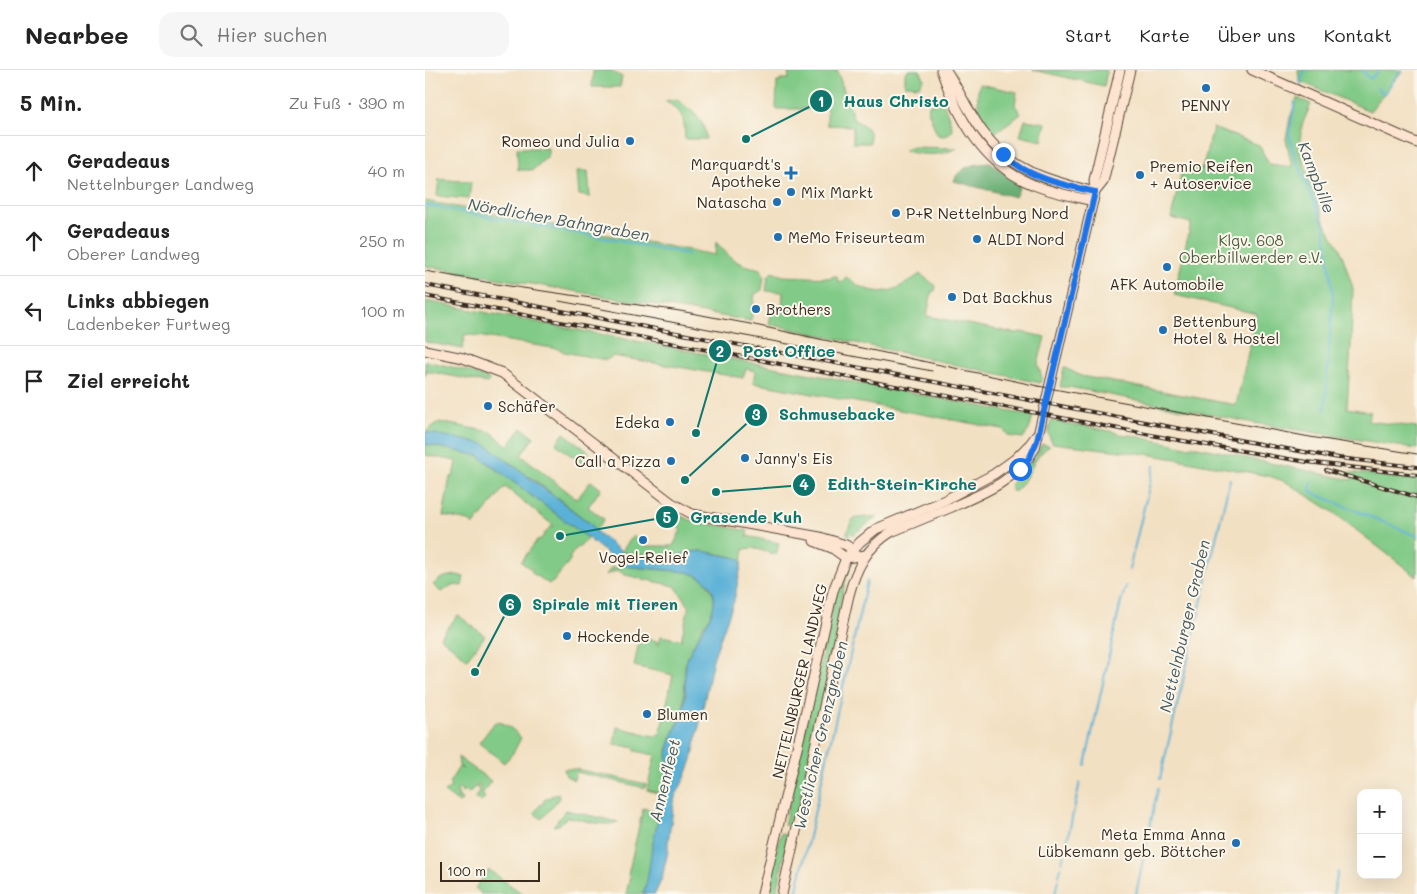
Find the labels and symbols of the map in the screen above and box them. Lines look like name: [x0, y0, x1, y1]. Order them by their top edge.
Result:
marker: PENNY: [1200, 82, 1212, 94]
callout: Haus Christo: [809, 86, 959, 117]
text: Haus Christo: [843, 90, 949, 111]
text: 1: [818, 91, 824, 111]
place label: PENNY: [1181, 95, 1231, 115]
place label: Romeo und Julia: [502, 131, 620, 151]
marker: Romeo und Julia: [624, 135, 636, 147]
water label: Kampbille: [1294, 138, 1340, 216]
route end: [992, 143, 1015, 166]
place label: Marquardt's Apotheke: [691, 154, 781, 191]
place label: Premio Reifen + Autoservice: [1150, 156, 1253, 193]
marker: Marquardt's Apotheke: [785, 167, 797, 179]
marker: Premio Reifen + Autoservice: [1134, 169, 1146, 181]
place label: Mix Markt: [801, 182, 873, 202]
marker: Mix Markt: [785, 186, 797, 198]
place label: Natascha: [697, 192, 767, 212]
water label: Nördlicher Bahngraben: [467, 193, 652, 245]
marker: Natascha: [771, 196, 783, 208]
place label: P+R Nettelnburg Nord: [906, 203, 1068, 223]
marker: P+R Nettelnburg Nord: [890, 207, 902, 219]
place label: MeMo Friseurteam: [788, 227, 925, 247]
place label: ALDI Nord: [987, 229, 1064, 249]
park label: Klgv. 608 Oberbillwerder e.V.: [1179, 230, 1323, 267]
marker: MeMo Friseurteam: [772, 231, 784, 243]
marker: ALDI Nord: [971, 233, 983, 245]
marker: AFK Automobile: [1161, 261, 1173, 273]
place label: AFK Automobile: [1110, 274, 1224, 294]
place label: Dat Backhus: [962, 287, 1052, 307]
marker: Dat Backhus: [946, 291, 958, 303]
place label: Brothers: [766, 299, 831, 319]
marker: Brothers: [750, 303, 762, 315]
place label: Bettenburg Hotel & Hostel: [1173, 311, 1279, 348]
marker: Bettenburg Hotel & Hostel: [1157, 324, 1169, 336]
callout: Post Office: [707, 336, 845, 367]
text: Post Office: [743, 340, 835, 361]
text: 2: [716, 341, 724, 361]
place label: Schäfer: [498, 396, 556, 416]
callout: Schmusebacke: [744, 399, 905, 430]
marker: Schäfer: [482, 400, 494, 412]
text: Schmusebacke: [779, 403, 895, 424]
text: 3: [751, 404, 761, 424]
place label: Edeka: [615, 412, 660, 432]
marker: Edeka: [664, 416, 676, 428]
place label: Janny's Eis: [755, 448, 833, 468]
place label: Call a Pizza: [575, 451, 661, 471]
marker: Janny's Eis: [739, 452, 751, 464]
marker: Call a Pizza: [665, 455, 677, 467]
route start: [1009, 458, 1032, 481]
callout: Edith-Stein-Kirche: [792, 469, 986, 500]
text: Edith-Stein-Kirche: [827, 473, 977, 494]
text: 4: [799, 474, 809, 494]
callout: Grasende Kuh: [655, 502, 812, 533]
text: Grasende Kuh: [690, 506, 802, 527]
text: 5: [663, 507, 672, 527]
marker: Vogel-Relief: [637, 534, 649, 546]
water label: Nettelnburger Graben: [1154, 537, 1214, 714]
place label: Vogel-Relief: [599, 547, 689, 567]
street label: NETTELNBURGER LANDWEG: [767, 582, 831, 780]
callout: Spirale mit Tieren: [497, 589, 688, 620]
text: Spirale mit Tieren: [532, 593, 678, 614]
text: 6: [505, 594, 515, 614]
place label: Hockende: [577, 626, 650, 646]
marker: Hockende: [561, 630, 573, 642]
water label: Westlicher Grenzgraben: [788, 639, 852, 831]
place label: Blumen: [657, 704, 708, 724]
marker: Blumen: [641, 708, 653, 720]
water label: Annenfleet: [644, 736, 684, 824]
place label: Meta Emma Anna Lübkemann geb. Böttcher: [1038, 824, 1226, 861]
marker: Meta Emma Anna Lübkemann geb. Böttcher: [1230, 837, 1242, 849]
scale bar: [440, 859, 540, 882]

